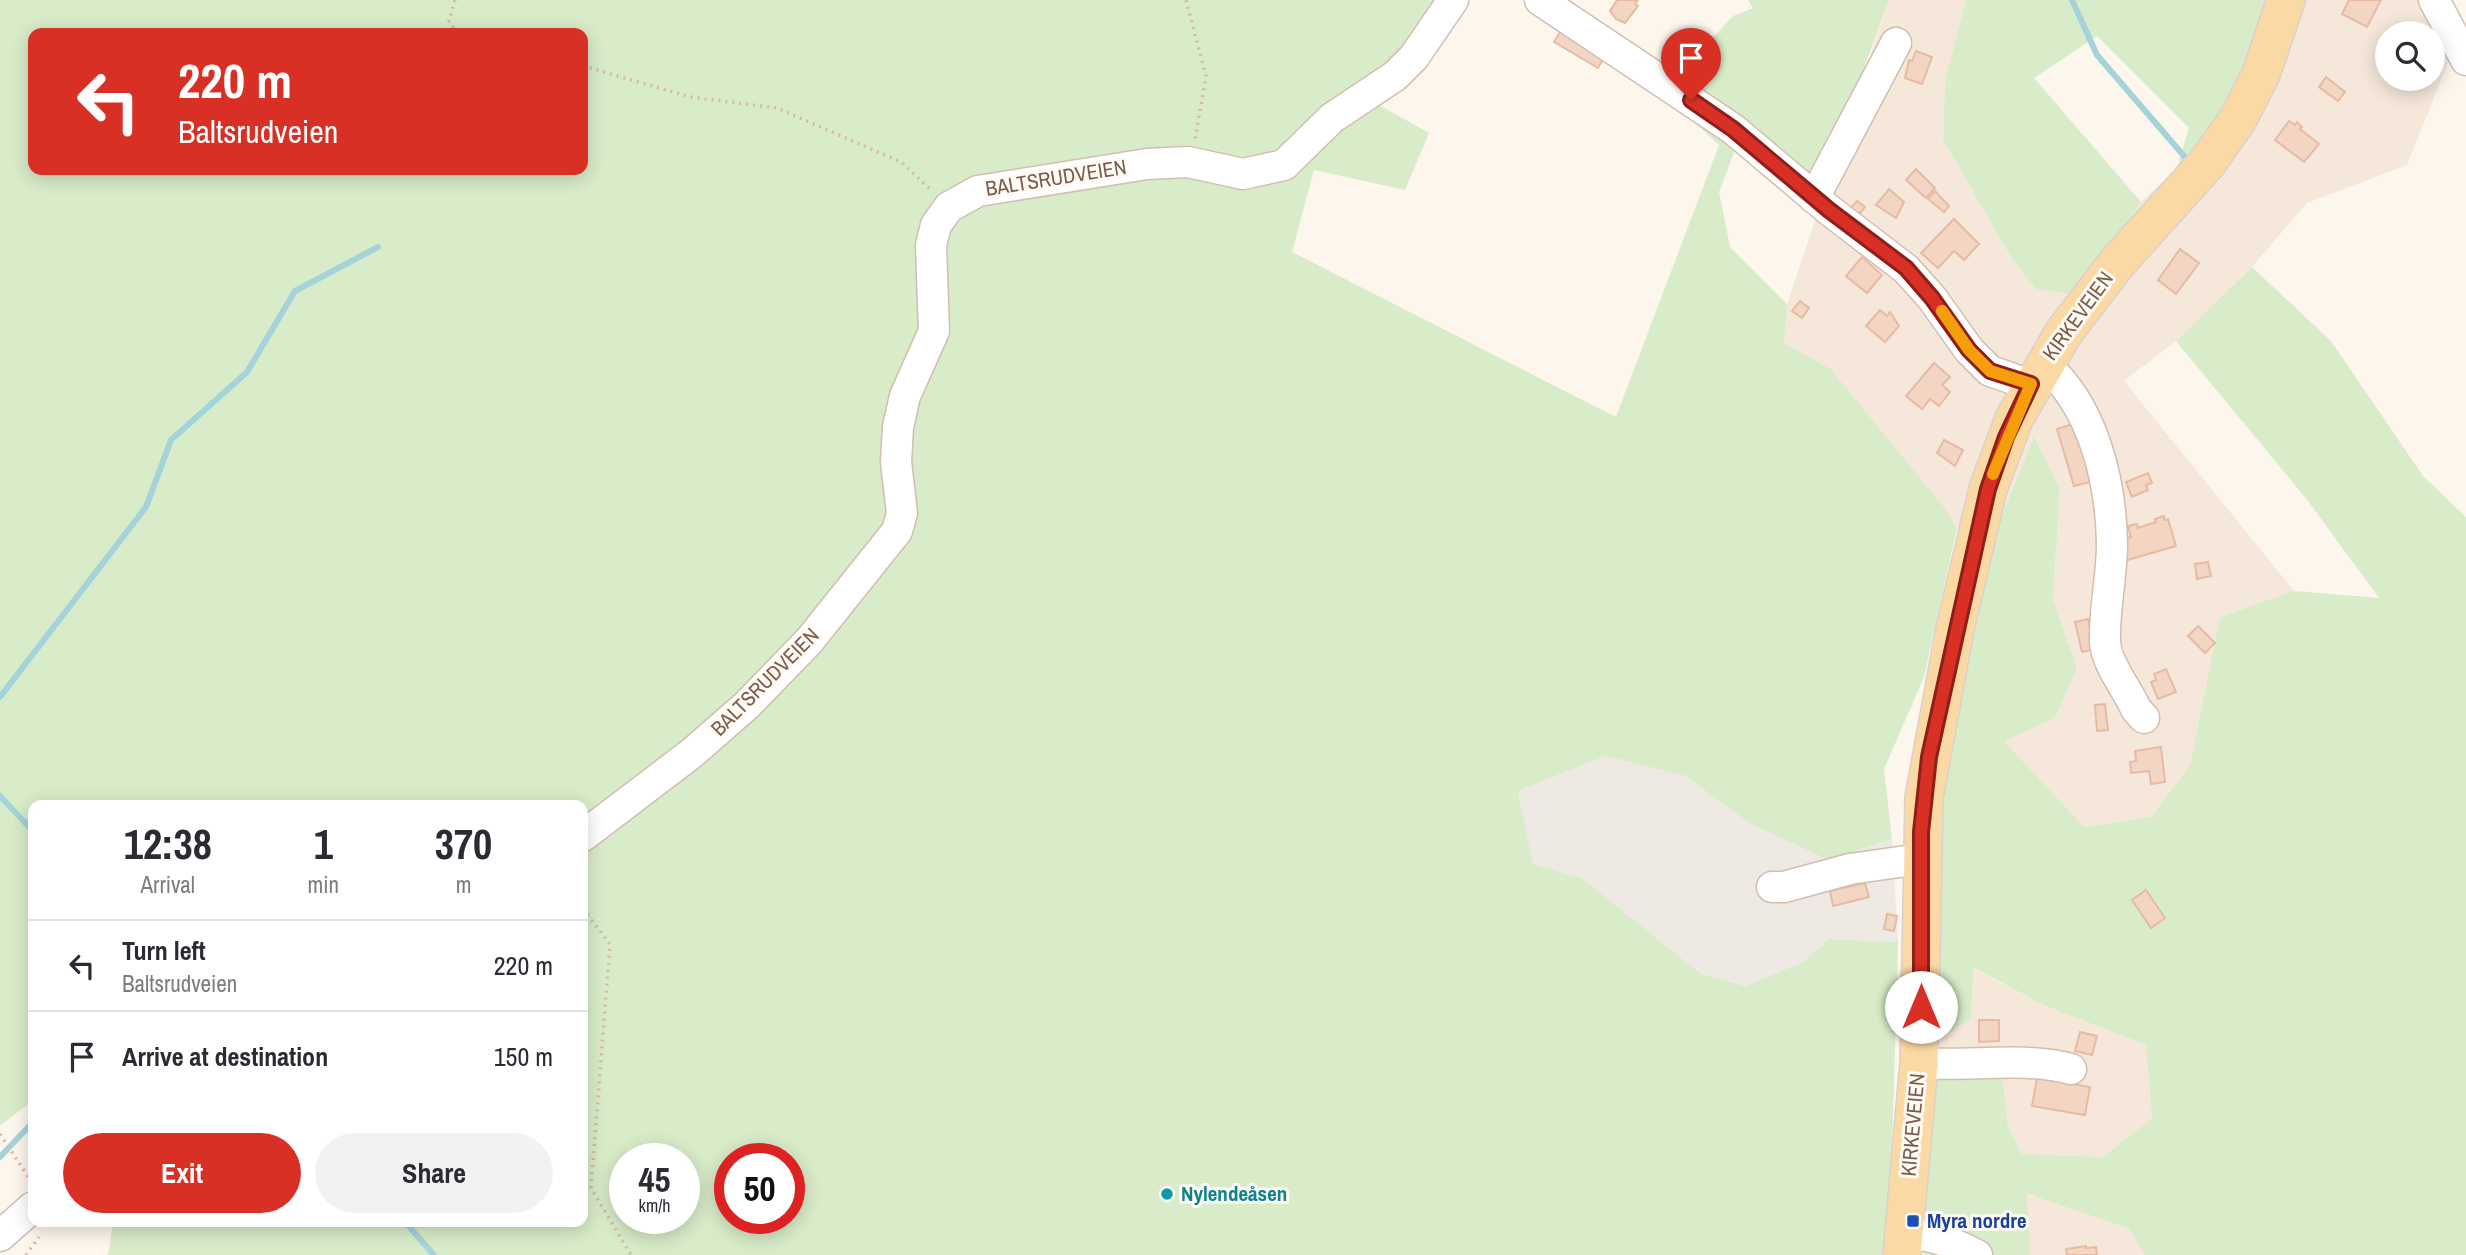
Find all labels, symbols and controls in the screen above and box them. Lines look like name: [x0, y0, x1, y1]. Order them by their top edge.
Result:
map controls: [2375, 21, 2445, 91]
button: search: [2375, 21, 2445, 91]
pin: [1661, 28, 1721, 100]
icon: arrive: [1672, 39, 1710, 77]
text: 220 m: [178, 47, 292, 113]
icon: left: [63, 56, 154, 147]
text: Baltsrudveien: [178, 110, 338, 153]
street label: BALTSRUDVEIEN: [983, 152, 1128, 203]
street label: KIRKEVEIEN: [2035, 265, 2120, 366]
street label: BALTSRUDVEIEN: [704, 621, 825, 742]
text: 12:38: [124, 816, 212, 872]
text: 1: [314, 816, 333, 872]
text: 370: [435, 816, 492, 872]
text: Arrival: [141, 869, 195, 900]
text: min: [308, 869, 339, 900]
text: m: [456, 869, 471, 900]
text: Turn left: [122, 933, 206, 968]
icon: left: [63, 947, 101, 985]
text: 220 m: [494, 948, 553, 983]
text: Baltsrudveien: [122, 968, 237, 999]
position arrow: [1884, 970, 1958, 1044]
icon: arrive: [63, 1038, 101, 1076]
text: Arrive at destination: [122, 1039, 328, 1074]
text: 150 m: [494, 1039, 553, 1074]
street label: KIRKEVEIEN: [1894, 1072, 1931, 1178]
button: Exit: [63, 1133, 301, 1213]
button: Share: [315, 1133, 553, 1213]
speed limit sign: 50: [714, 1143, 805, 1234]
text: 45: [639, 1156, 670, 1203]
place label: Nylendeåsen: [1181, 1179, 1287, 1208]
marker: Nylendeåsen: [1159, 1186, 1175, 1202]
text: km/h: [639, 1193, 671, 1218]
place label: Myra nordre: [1927, 1206, 2027, 1235]
marker: Myra nordre: [1905, 1213, 1921, 1229]

